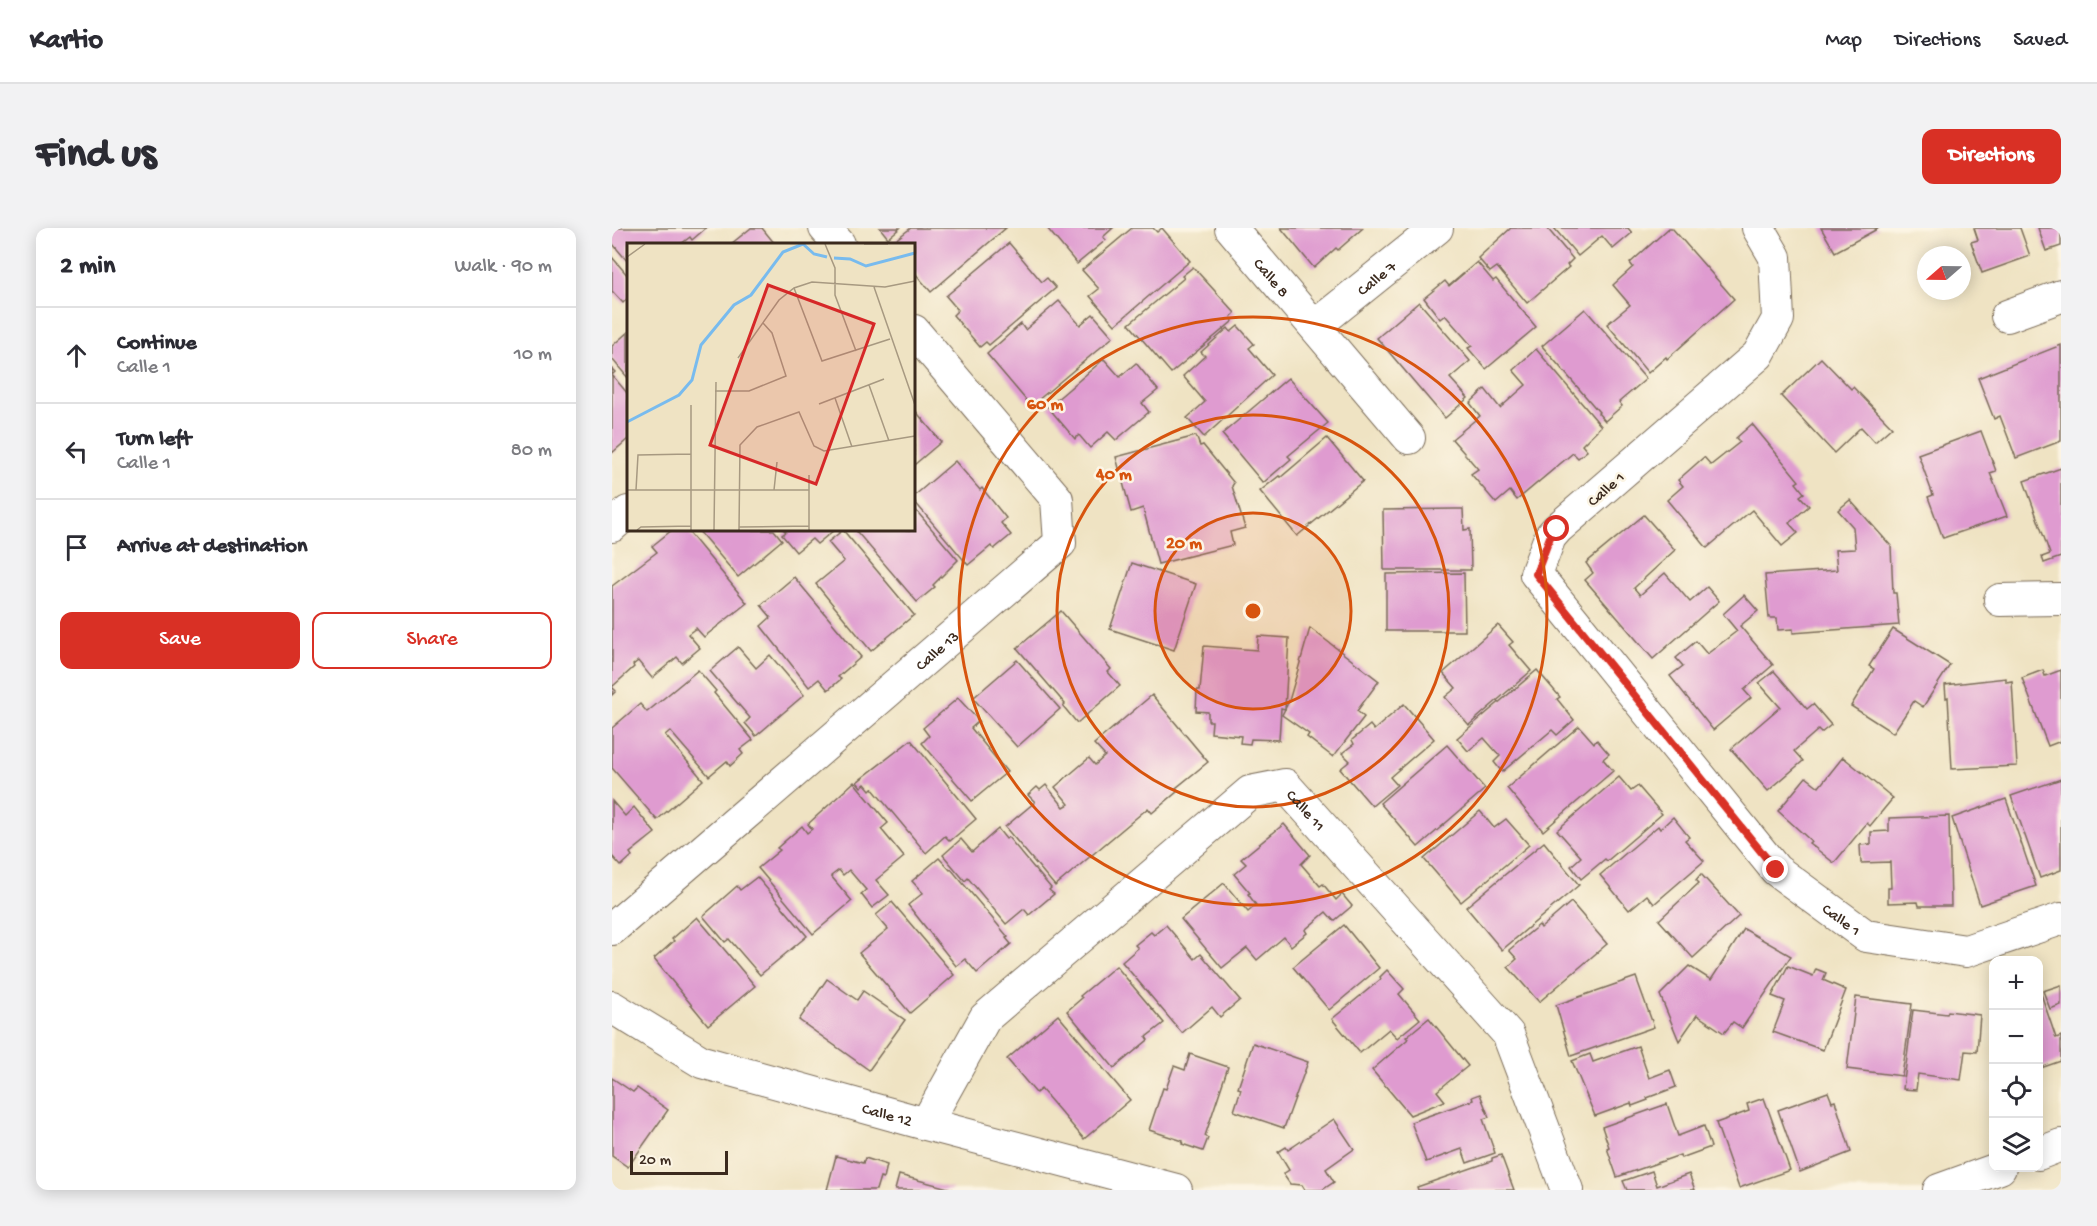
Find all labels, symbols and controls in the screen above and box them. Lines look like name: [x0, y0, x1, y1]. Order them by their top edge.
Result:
text: Kartio: [30, 25, 103, 58]
text: Map: [1825, 29, 1862, 54]
text: Directions: [1895, 29, 1980, 54]
text: Saved: [2013, 29, 2067, 54]
button: Directions: [1922, 129, 2061, 184]
text: Find us: [36, 132, 156, 181]
inset map: [627, 243, 915, 531]
north arrow: [1917, 246, 1971, 300]
text: 2 min: [60, 252, 115, 283]
text: Walk · 90 m: [455, 256, 552, 279]
street label: Calle 8: [1248, 256, 1292, 303]
street label: Calle 7: [1355, 258, 1402, 301]
text: Continue: [117, 331, 197, 357]
icon: ahead: [60, 339, 93, 372]
text: 10 m: [514, 344, 552, 367]
text: Calle 1: [117, 357, 171, 380]
text: 60 m: [1027, 395, 1063, 416]
text: Turn left: [117, 427, 191, 453]
icon: left: [60, 435, 93, 468]
text: 80 m: [511, 440, 552, 463]
text: Calle 1: [117, 453, 171, 476]
text: 40 m: [1095, 465, 1132, 486]
street label: Calle 1: [1585, 469, 1630, 512]
route start: [1543, 515, 1569, 541]
icon: arrive: [60, 531, 93, 564]
text: Arrive at destination: [117, 534, 307, 560]
text: 20 m: [1166, 534, 1202, 555]
centre of rings: [1243, 601, 1263, 621]
button: Save: [60, 612, 300, 669]
button: Share: [312, 612, 552, 669]
street label: Calle 13: [913, 628, 964, 676]
street label: Calle 11: [1281, 787, 1328, 837]
route end: [1762, 856, 1788, 882]
street label: Calle 1: [1817, 901, 1863, 942]
map controls: [1989, 956, 2043, 1172]
button: +: [1989, 956, 2043, 1010]
button: −: [1989, 1010, 2043, 1064]
button: locate: [1989, 1064, 2043, 1118]
street label: Calle 12: [860, 1101, 914, 1133]
button: layers: [1989, 1118, 2043, 1172]
scale bar: [630, 1148, 728, 1176]
text: 20 m: [639, 1152, 671, 1171]

